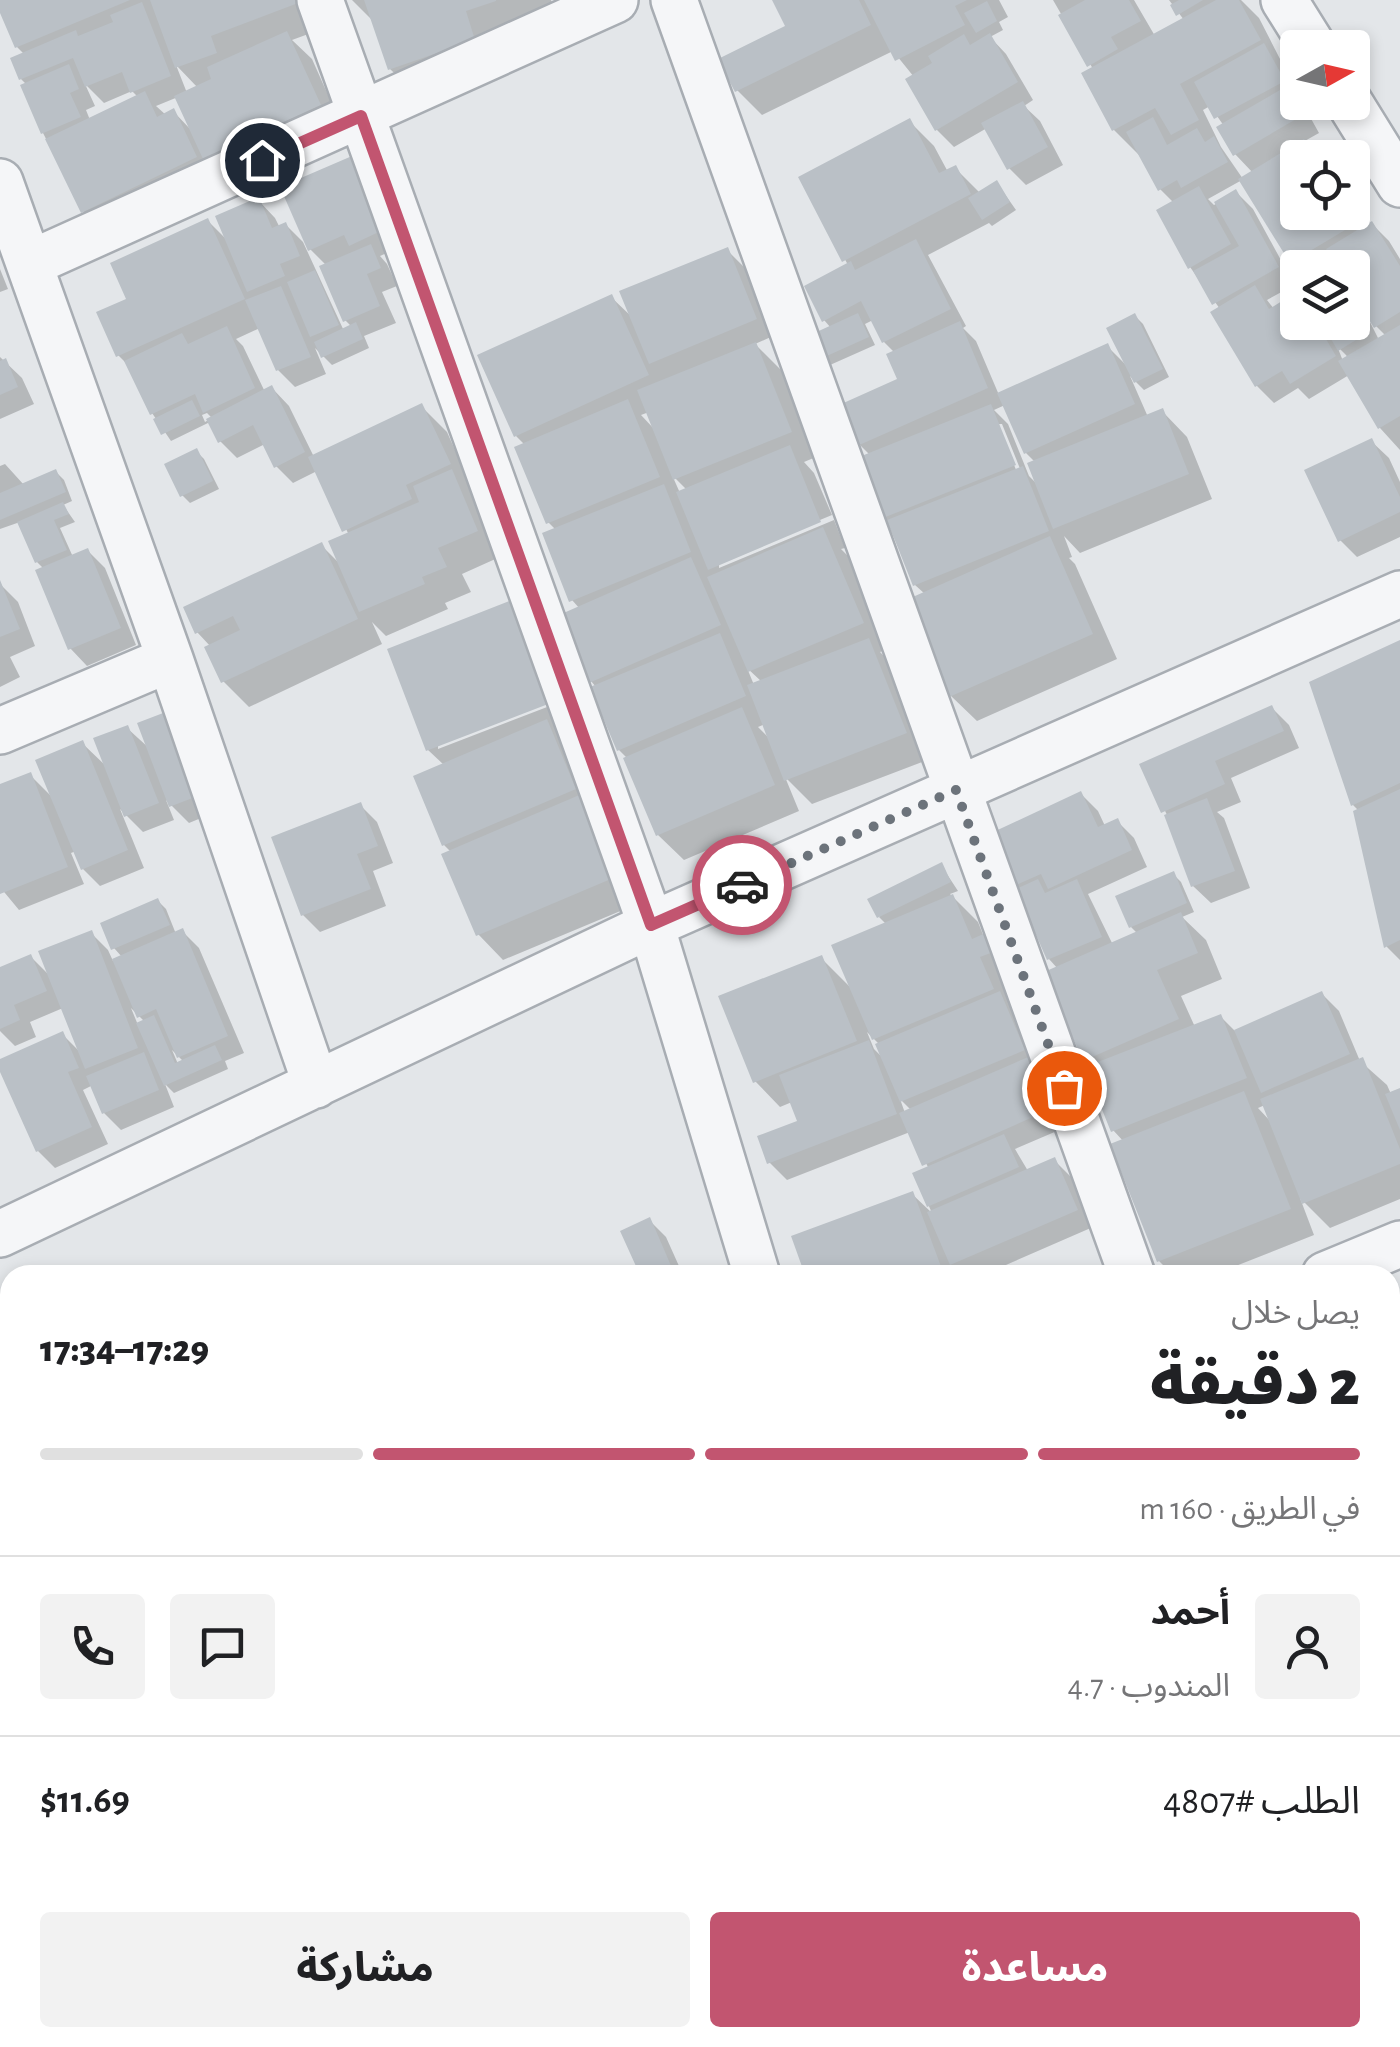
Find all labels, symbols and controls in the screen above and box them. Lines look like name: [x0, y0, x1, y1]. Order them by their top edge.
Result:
north arrow: [1280, 30, 1370, 120]
map controls: [1280, 30, 1370, 340]
pin: [220, 118, 305, 203]
icon: home: [235, 133, 290, 188]
button: locate: [1280, 140, 1370, 230]
button: layers: [1280, 250, 1370, 340]
courier: [692, 835, 792, 935]
icon: car: [715, 858, 770, 913]
pin: [1022, 1046, 1107, 1131]
icon: bag: [1037, 1061, 1092, 1116]
text: يصل خلال: [1231, 1297, 1360, 1329]
text: 17:29–17:34: [40, 1331, 209, 1369]
text: 2 دقيقة: [1150, 1352, 1360, 1417]
text: في الطريق · 160 m: [1139, 1493, 1360, 1525]
button: phone: [40, 1594, 145, 1699]
button: chat: [170, 1594, 275, 1699]
text: أحمد: [1150, 1594, 1230, 1632]
button: person: [1255, 1594, 1360, 1699]
text: المندوب · 4.7: [1068, 1670, 1230, 1702]
text: $11.69: [40, 1782, 130, 1820]
text: الطلب #4807: [1163, 1783, 1360, 1821]
button: مشاركة: [40, 1912, 690, 2027]
button: مساعدة: [710, 1912, 1360, 2027]

